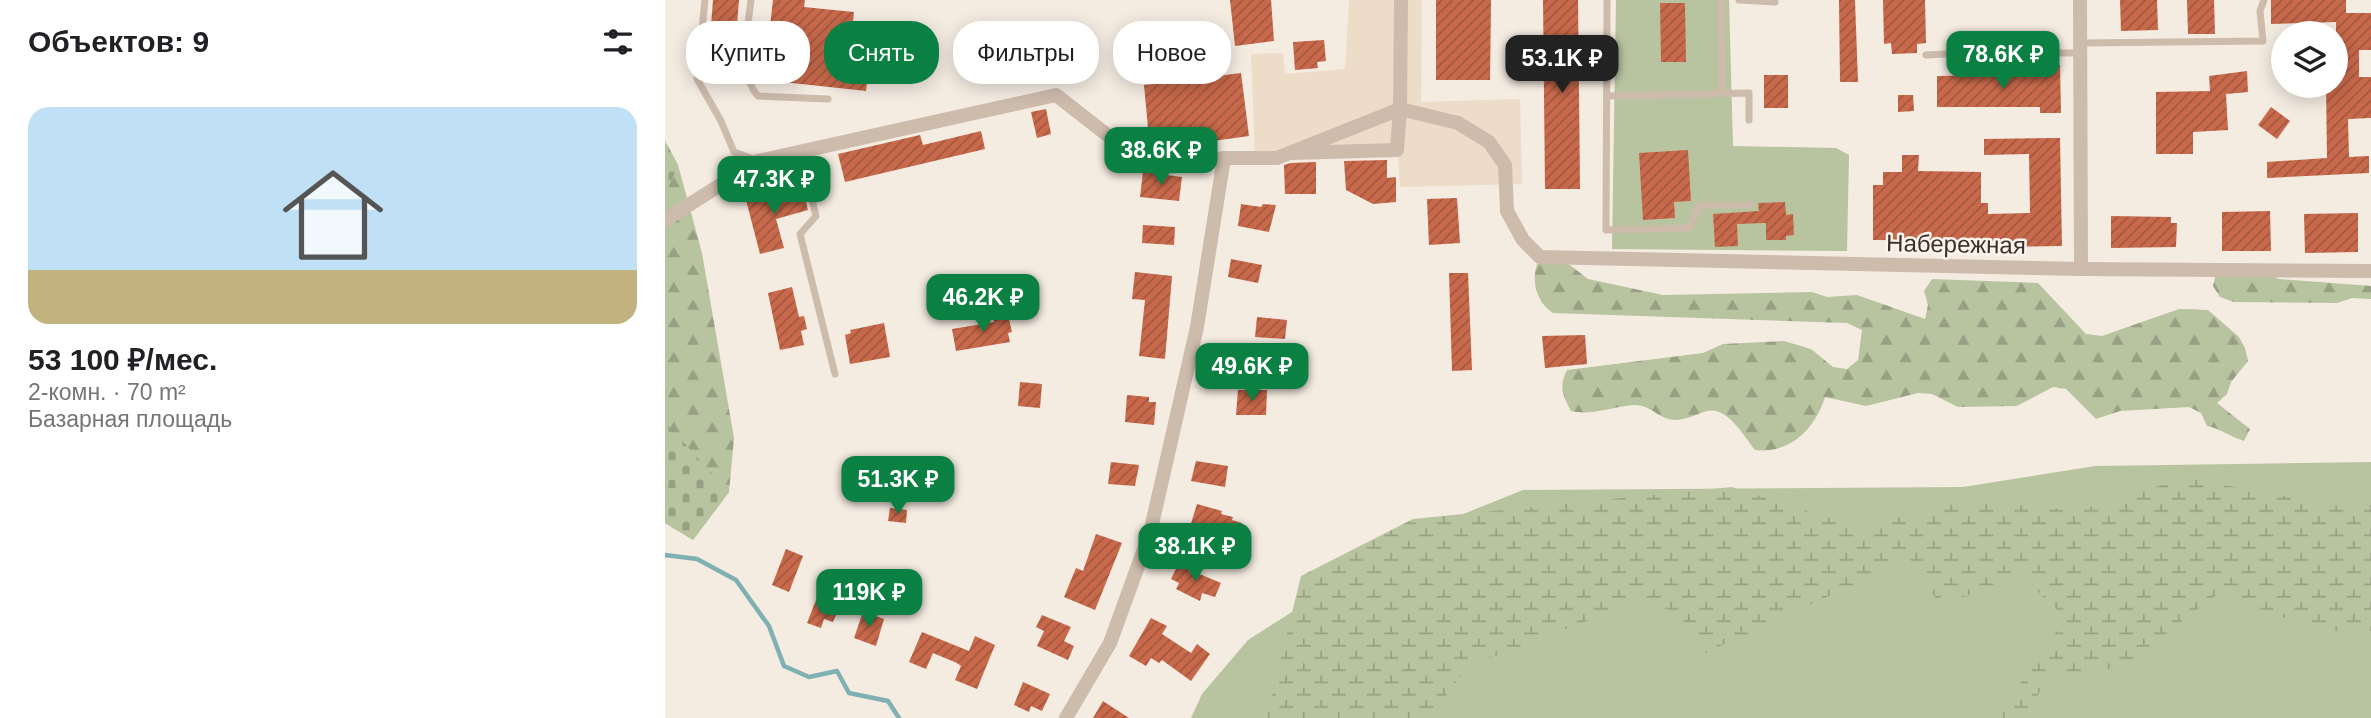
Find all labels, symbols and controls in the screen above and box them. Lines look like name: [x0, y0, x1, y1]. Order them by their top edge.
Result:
chip: Купить: [686, 21, 810, 84]
chip: Снять: [824, 21, 939, 84]
chip: Фильтры: [953, 21, 1099, 84]
chip: Новое: [1113, 21, 1231, 84]
map controls: [2271, 21, 2348, 98]
button: layers: [2271, 21, 2348, 98]
icon: filters: [599, 23, 637, 61]
text: Объектов: 9: [28, 25, 209, 58]
pin: 78.6K ₽: [1938, 32, 2068, 91]
pin: 53.1K ₽: [1497, 36, 1627, 95]
text: 78.6K ₽: [1962, 41, 2044, 67]
text: 53.1K ₽: [1521, 45, 1603, 71]
pin: 38.6K ₽: [1096, 128, 1226, 187]
text: 38.6K ₽: [1120, 137, 1202, 163]
icon: home: [270, 152, 396, 278]
pin: 47.3K ₽: [709, 156, 839, 216]
text: 47.3K ₽: [733, 166, 815, 192]
street label: Набережная: [1886, 229, 2026, 259]
pin: 46.2K ₽: [918, 274, 1048, 334]
text: 46.2K ₽: [942, 284, 1024, 310]
text: 53 100 ₽/мес.: [28, 343, 217, 376]
pin: 49.6K ₽: [1187, 344, 1317, 403]
text: 49.6K ₽: [1211, 353, 1293, 379]
text: 2-комн. · 70 m²: [28, 379, 186, 405]
text: Базарная площадь: [28, 406, 232, 432]
pin: 51.3K ₽: [833, 456, 963, 516]
text: 51.3K ₽: [857, 466, 939, 492]
pin: 38.1K ₽: [1130, 524, 1260, 583]
text: 38.1K ₽: [1154, 533, 1236, 559]
pin: 119K ₽: [812, 570, 926, 629]
text: 119K ₽: [832, 579, 906, 605]

